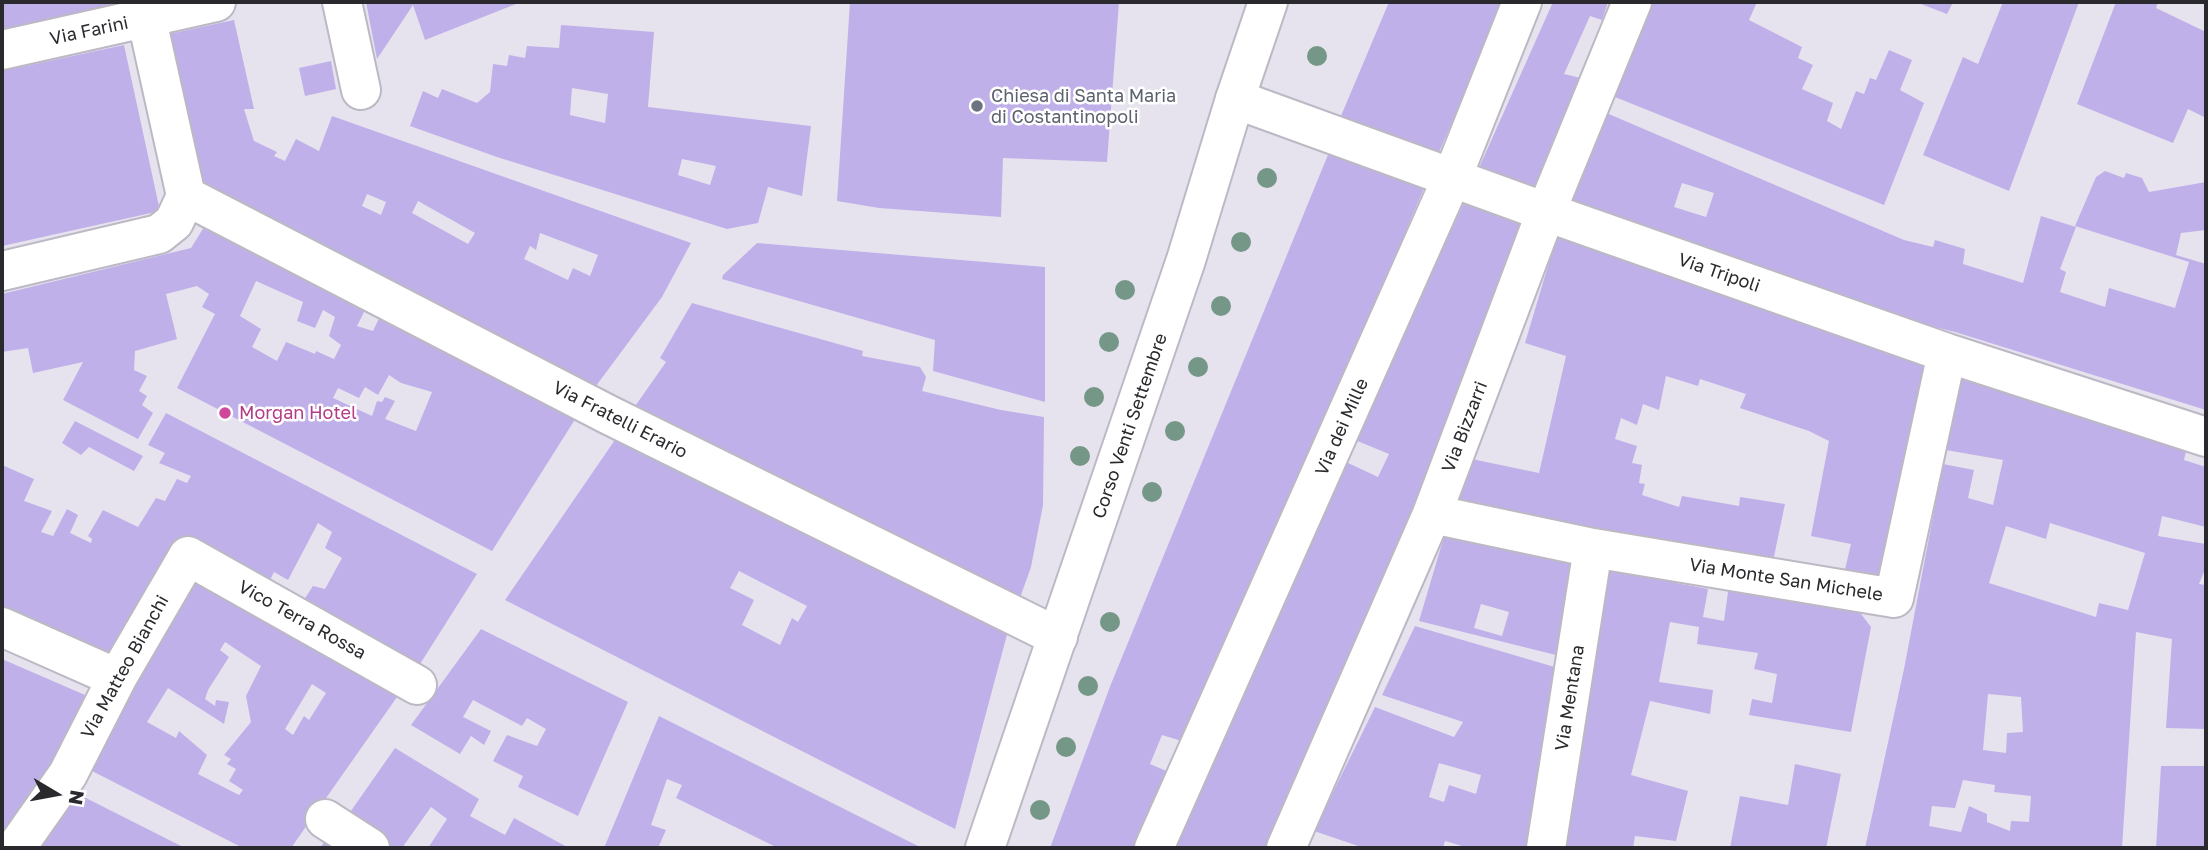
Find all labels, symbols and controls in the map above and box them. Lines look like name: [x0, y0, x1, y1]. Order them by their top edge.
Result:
street label: Via Farini: [48, 12, 130, 50]
place label: Chiesa di Santa Maria di Costantinopoli: [991, 85, 1176, 128]
marker: Chiesa di Santa Maria di Costantinopoli: [969, 98, 985, 114]
street label: Via Tripoli: [1675, 249, 1763, 297]
street label: Corso Venti Settembre: [1088, 330, 1172, 522]
street label: Via dei Mille: [1311, 375, 1373, 479]
street label: Via Fratelli Erario: [549, 377, 691, 463]
street label: Via Bizzarri: [1438, 378, 1492, 476]
place label: Morgan Hotel: [239, 402, 357, 424]
marker: Morgan Hotel: [217, 405, 233, 421]
street label: Via Monte San Michele: [1688, 554, 1884, 606]
street label: Vico Terra Rossa: [234, 576, 370, 664]
street label: Via Matteo Bianchi: [77, 591, 173, 743]
street label: Via Mentana: [1551, 643, 1589, 753]
north arrow: [21, 759, 91, 829]
text: N: [65, 789, 90, 807]

